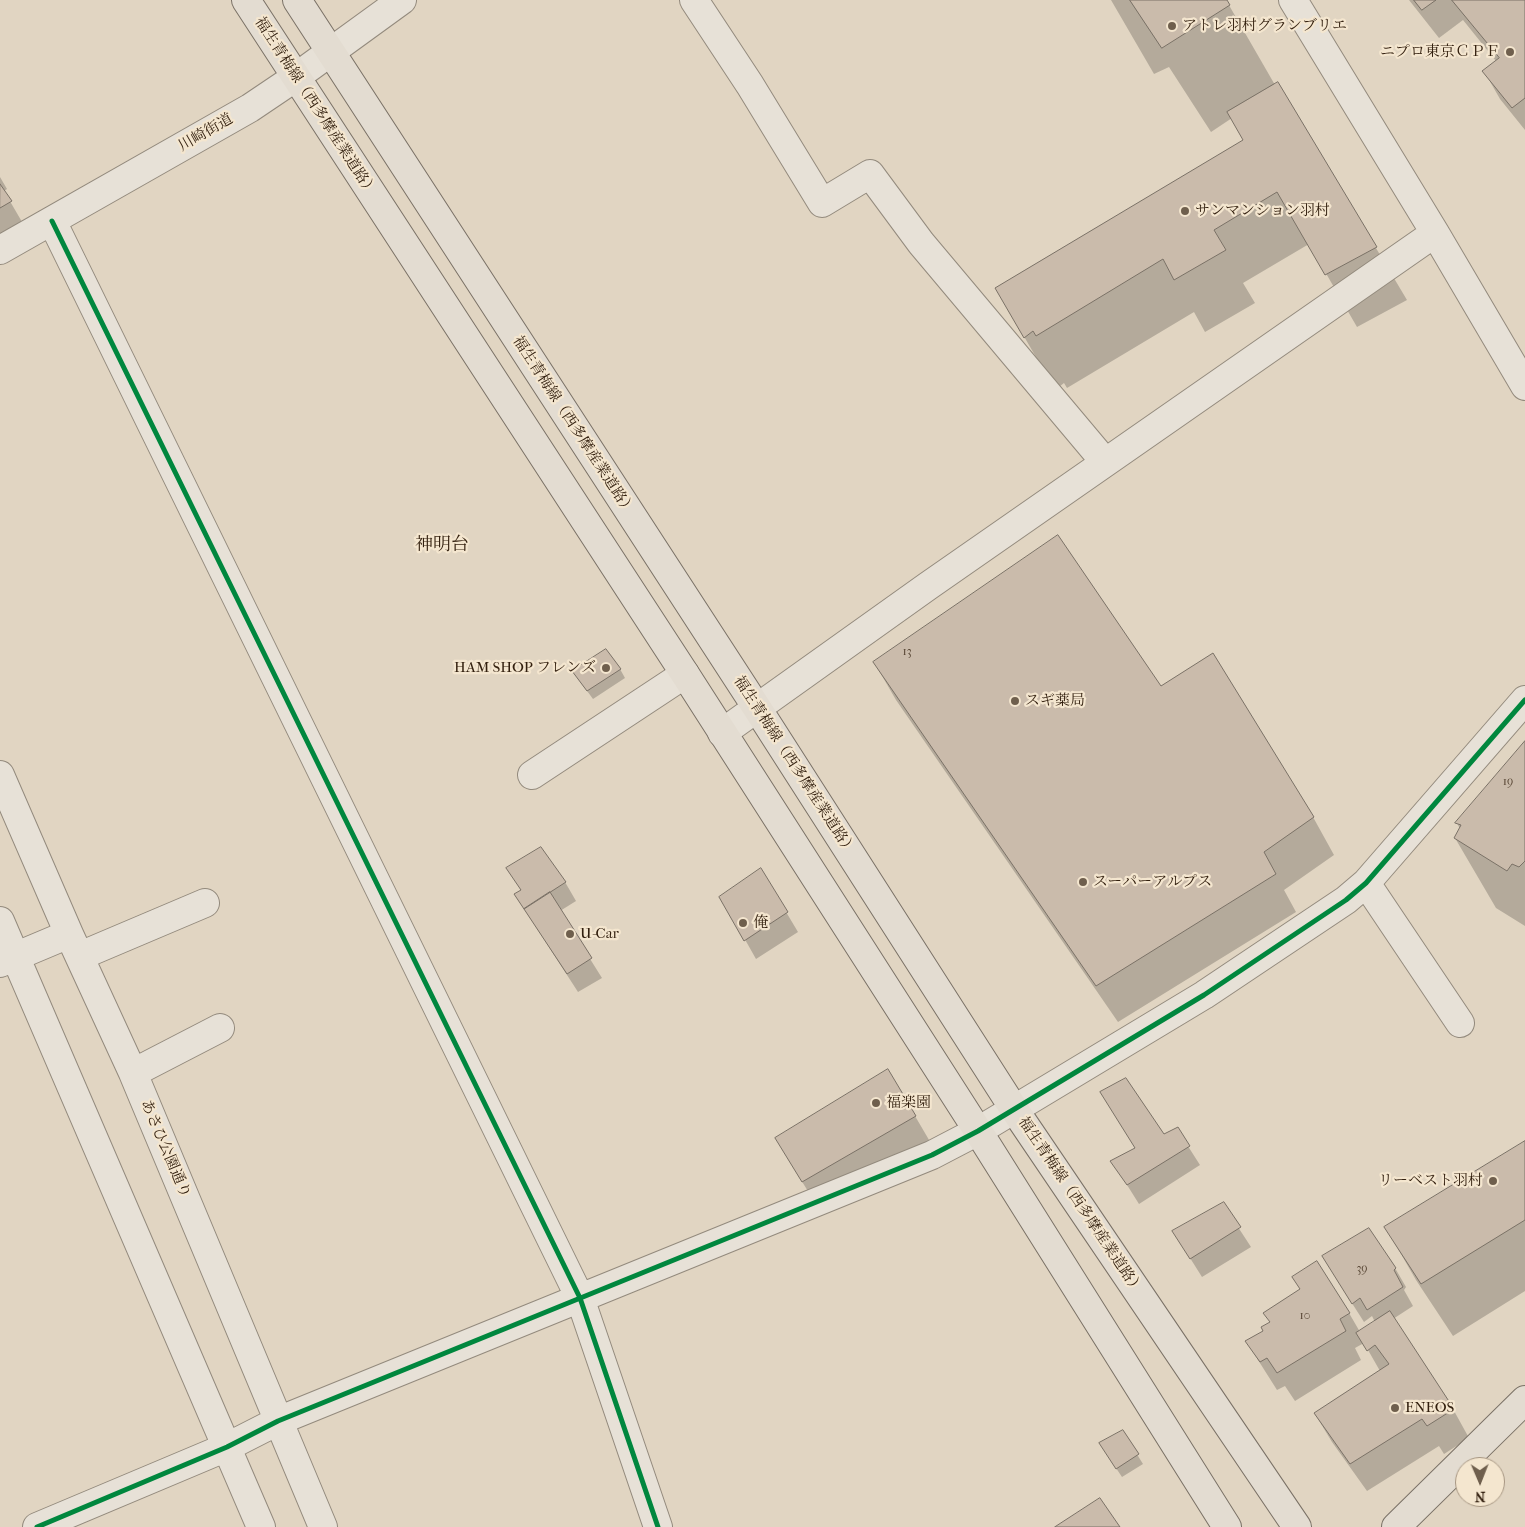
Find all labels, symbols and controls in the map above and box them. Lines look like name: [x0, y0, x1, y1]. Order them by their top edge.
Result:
street label: 福生青梅線（西多摩産業道路）: [250, 14, 380, 200]
place label: アトレ羽村グランブリエ: [1182, 17, 1347, 35]
marker: アトレ羽村グランブリエ: [1166, 20, 1178, 32]
place label: ニプロ東京ＣＰＦ: [1380, 43, 1500, 61]
marker: ニプロ東京ＣＰＦ: [1504, 46, 1516, 58]
street label: 川崎街道: [176, 110, 236, 156]
place label: サンマンション羽村: [1195, 202, 1330, 220]
marker: サンマンション羽村: [1179, 205, 1191, 217]
street label: 福生青梅線（西多摩産業道路）: [508, 333, 638, 519]
district label: 神明台: [415, 535, 469, 557]
house number: 13: [902, 645, 912, 659]
place label: HAM SHOP フレンズ: [454, 659, 596, 677]
marker: HAM SHOP フレンズ: [600, 662, 612, 674]
street label: 福生青梅線（西多摩産業道路）: [729, 673, 859, 859]
place label: スギ薬局: [1025, 692, 1085, 710]
marker: スギ薬局: [1009, 695, 1021, 707]
house number: 19: [1503, 775, 1513, 789]
place label: スーパーアルプス: [1093, 873, 1212, 891]
marker: スーパーアルプス: [1077, 876, 1089, 888]
place label: 俺: [753, 914, 768, 932]
marker: 俺: [737, 917, 749, 929]
place label: U-Car: [580, 925, 619, 943]
marker: U-Car: [564, 928, 576, 940]
place label: 福楽園: [886, 1094, 931, 1112]
street label: あさひ公園通り: [136, 1097, 194, 1201]
marker: 福楽園: [870, 1097, 882, 1109]
street label: 福生青梅線（西多摩産業道路）: [1014, 1114, 1146, 1298]
place label: リーベスト羽村: [1378, 1172, 1483, 1190]
marker: リーベスト羽村: [1487, 1175, 1499, 1187]
house number: 39: [1356, 1262, 1368, 1276]
house number: 10: [1300, 1309, 1310, 1323]
place label: ENEOS: [1405, 1399, 1454, 1417]
marker: ENEOS: [1389, 1402, 1401, 1414]
north arrow: [1455, 1457, 1505, 1507]
text: N: [1475, 1488, 1486, 1505]

